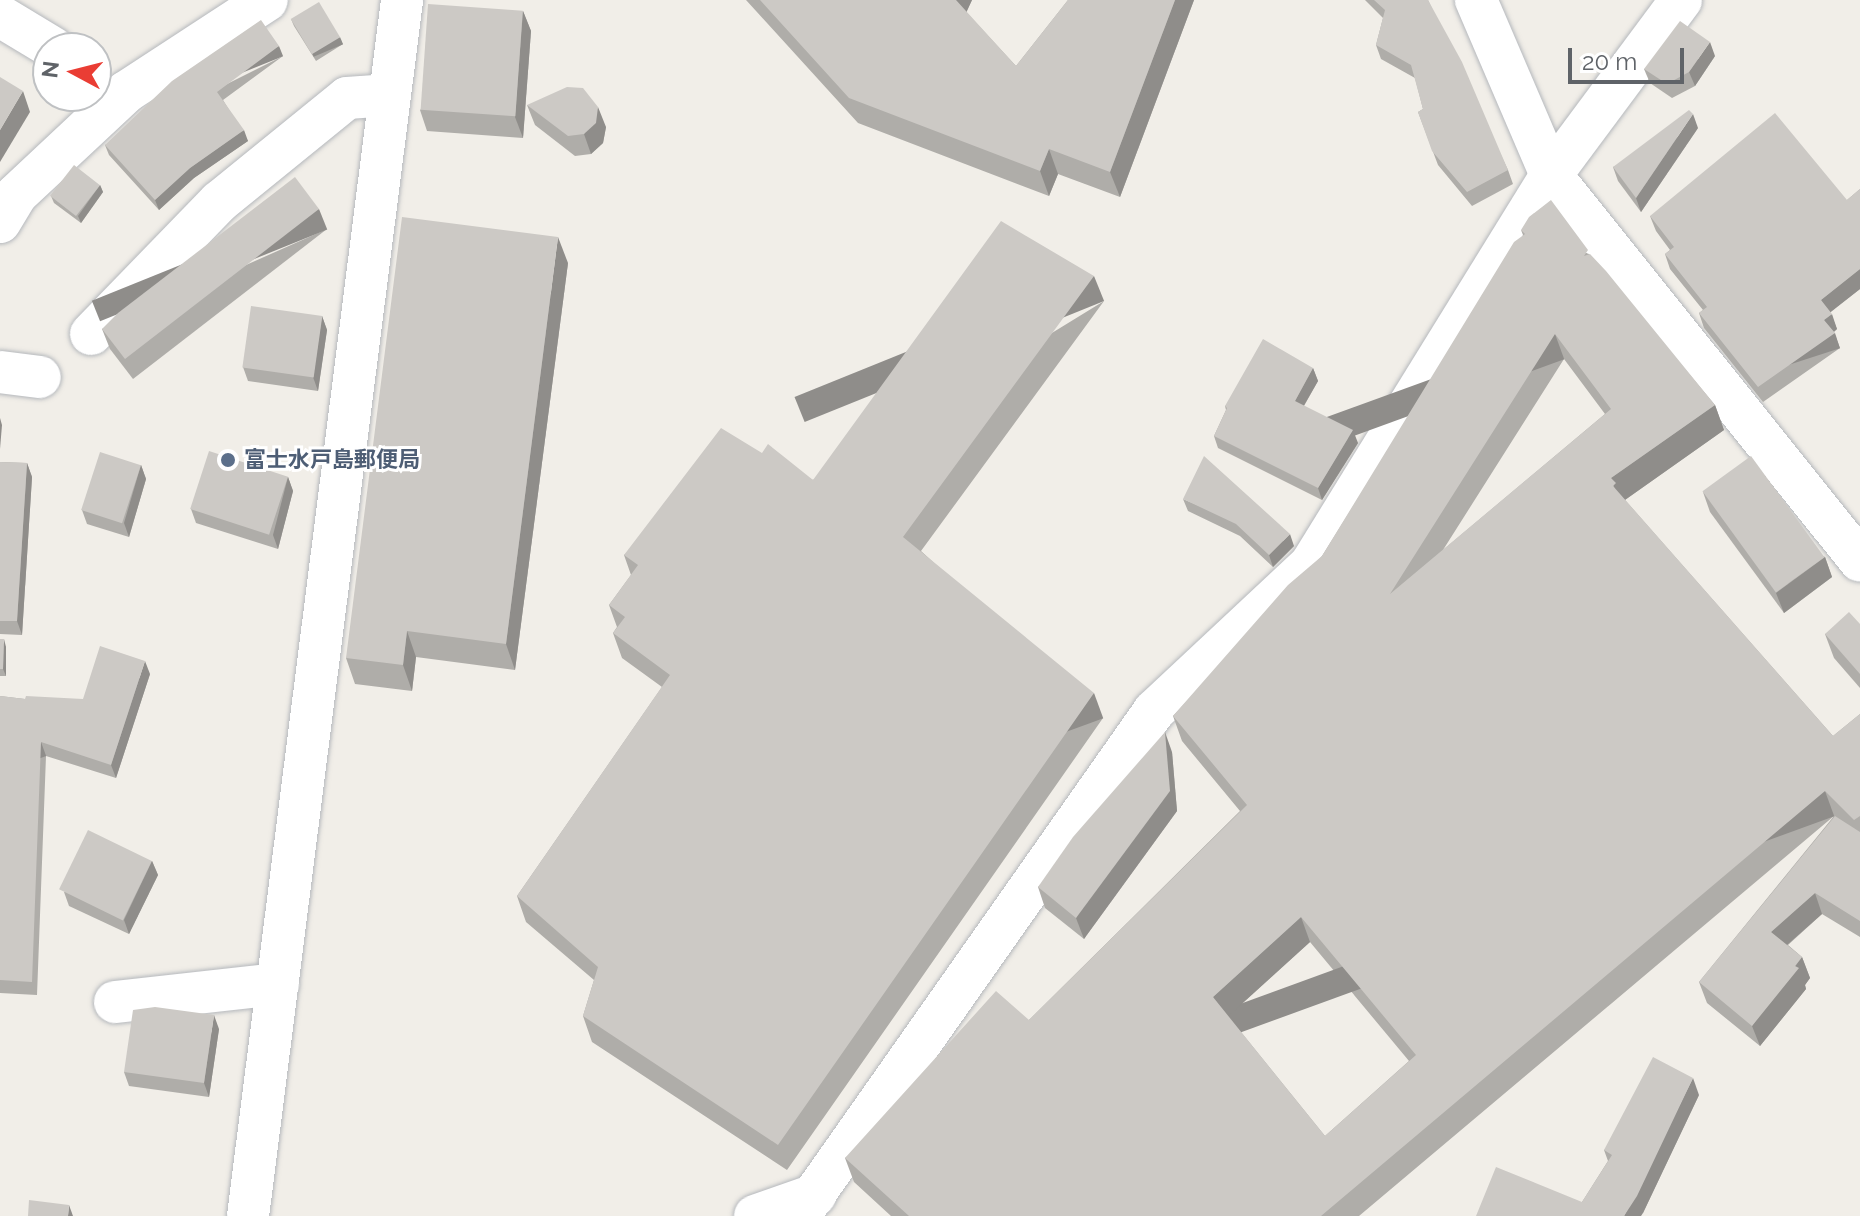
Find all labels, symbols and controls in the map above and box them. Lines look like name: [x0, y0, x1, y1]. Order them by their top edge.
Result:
north arrow: [32, 32, 112, 112]
scale bar: [1572, 32, 1688, 82]
text: 20 m: [1582, 47, 1637, 76]
text: N: [36, 59, 64, 79]
place label: 富士水戸島郵便局: [244, 447, 420, 473]
marker: 富士水戸島郵便局: [219, 451, 237, 469]

